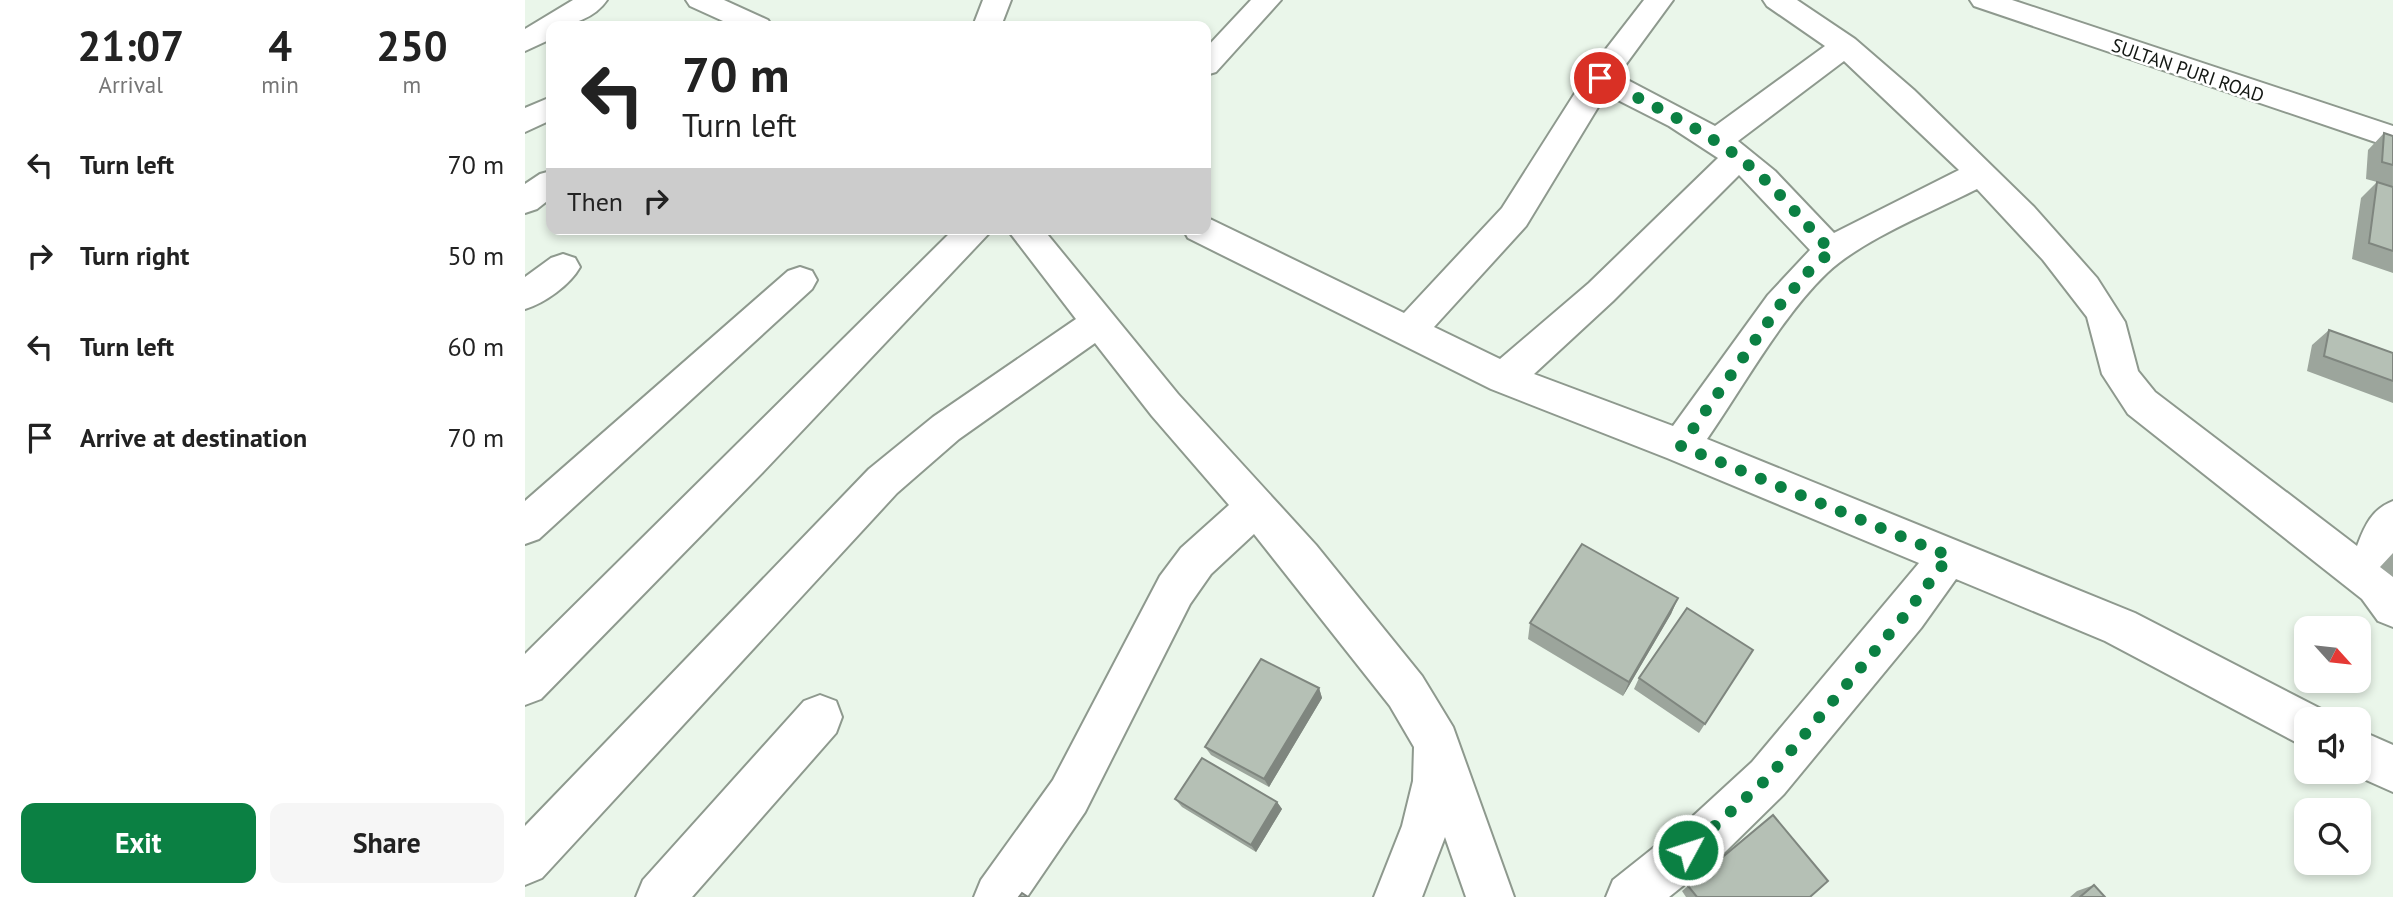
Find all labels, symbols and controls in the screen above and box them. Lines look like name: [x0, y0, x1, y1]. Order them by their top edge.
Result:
text: 21:07: [77, 18, 184, 73]
text: 4: [268, 18, 292, 73]
text: 250: [376, 18, 448, 73]
street label: SULTAN PURI ROAD: [2109, 33, 2267, 107]
text: 70 m: [682, 42, 789, 106]
pin: [1570, 48, 1630, 108]
icon: left: [567, 49, 658, 140]
icon: arrive: [1581, 59, 1619, 97]
text: Arrival: [98, 70, 163, 99]
text: min: [261, 70, 299, 99]
text: m: [403, 70, 421, 99]
text: Turn left: [682, 104, 797, 146]
icon: left: [21, 146, 59, 184]
text: Turn left: [80, 148, 174, 181]
text: 70 m: [448, 148, 504, 181]
icon: right: [637, 182, 675, 220]
text: Then: [567, 185, 623, 218]
icon: right: [21, 237, 59, 275]
text: Turn right: [80, 239, 189, 272]
text: 50 m: [448, 239, 504, 272]
icon: left: [21, 328, 59, 366]
text: Turn left: [80, 330, 174, 363]
text: 60 m: [448, 330, 504, 363]
icon: arrive: [21, 419, 59, 457]
text: Arrive at destination: [80, 421, 307, 454]
text: 70 m: [448, 421, 504, 454]
north arrow: [2294, 616, 2371, 693]
map controls: [2294, 616, 2371, 875]
button: sound: [2294, 707, 2371, 784]
button: search: [2294, 798, 2371, 875]
button: Exit: [21, 803, 256, 883]
button: Share: [270, 803, 504, 883]
position arrow: [1651, 813, 1725, 887]

